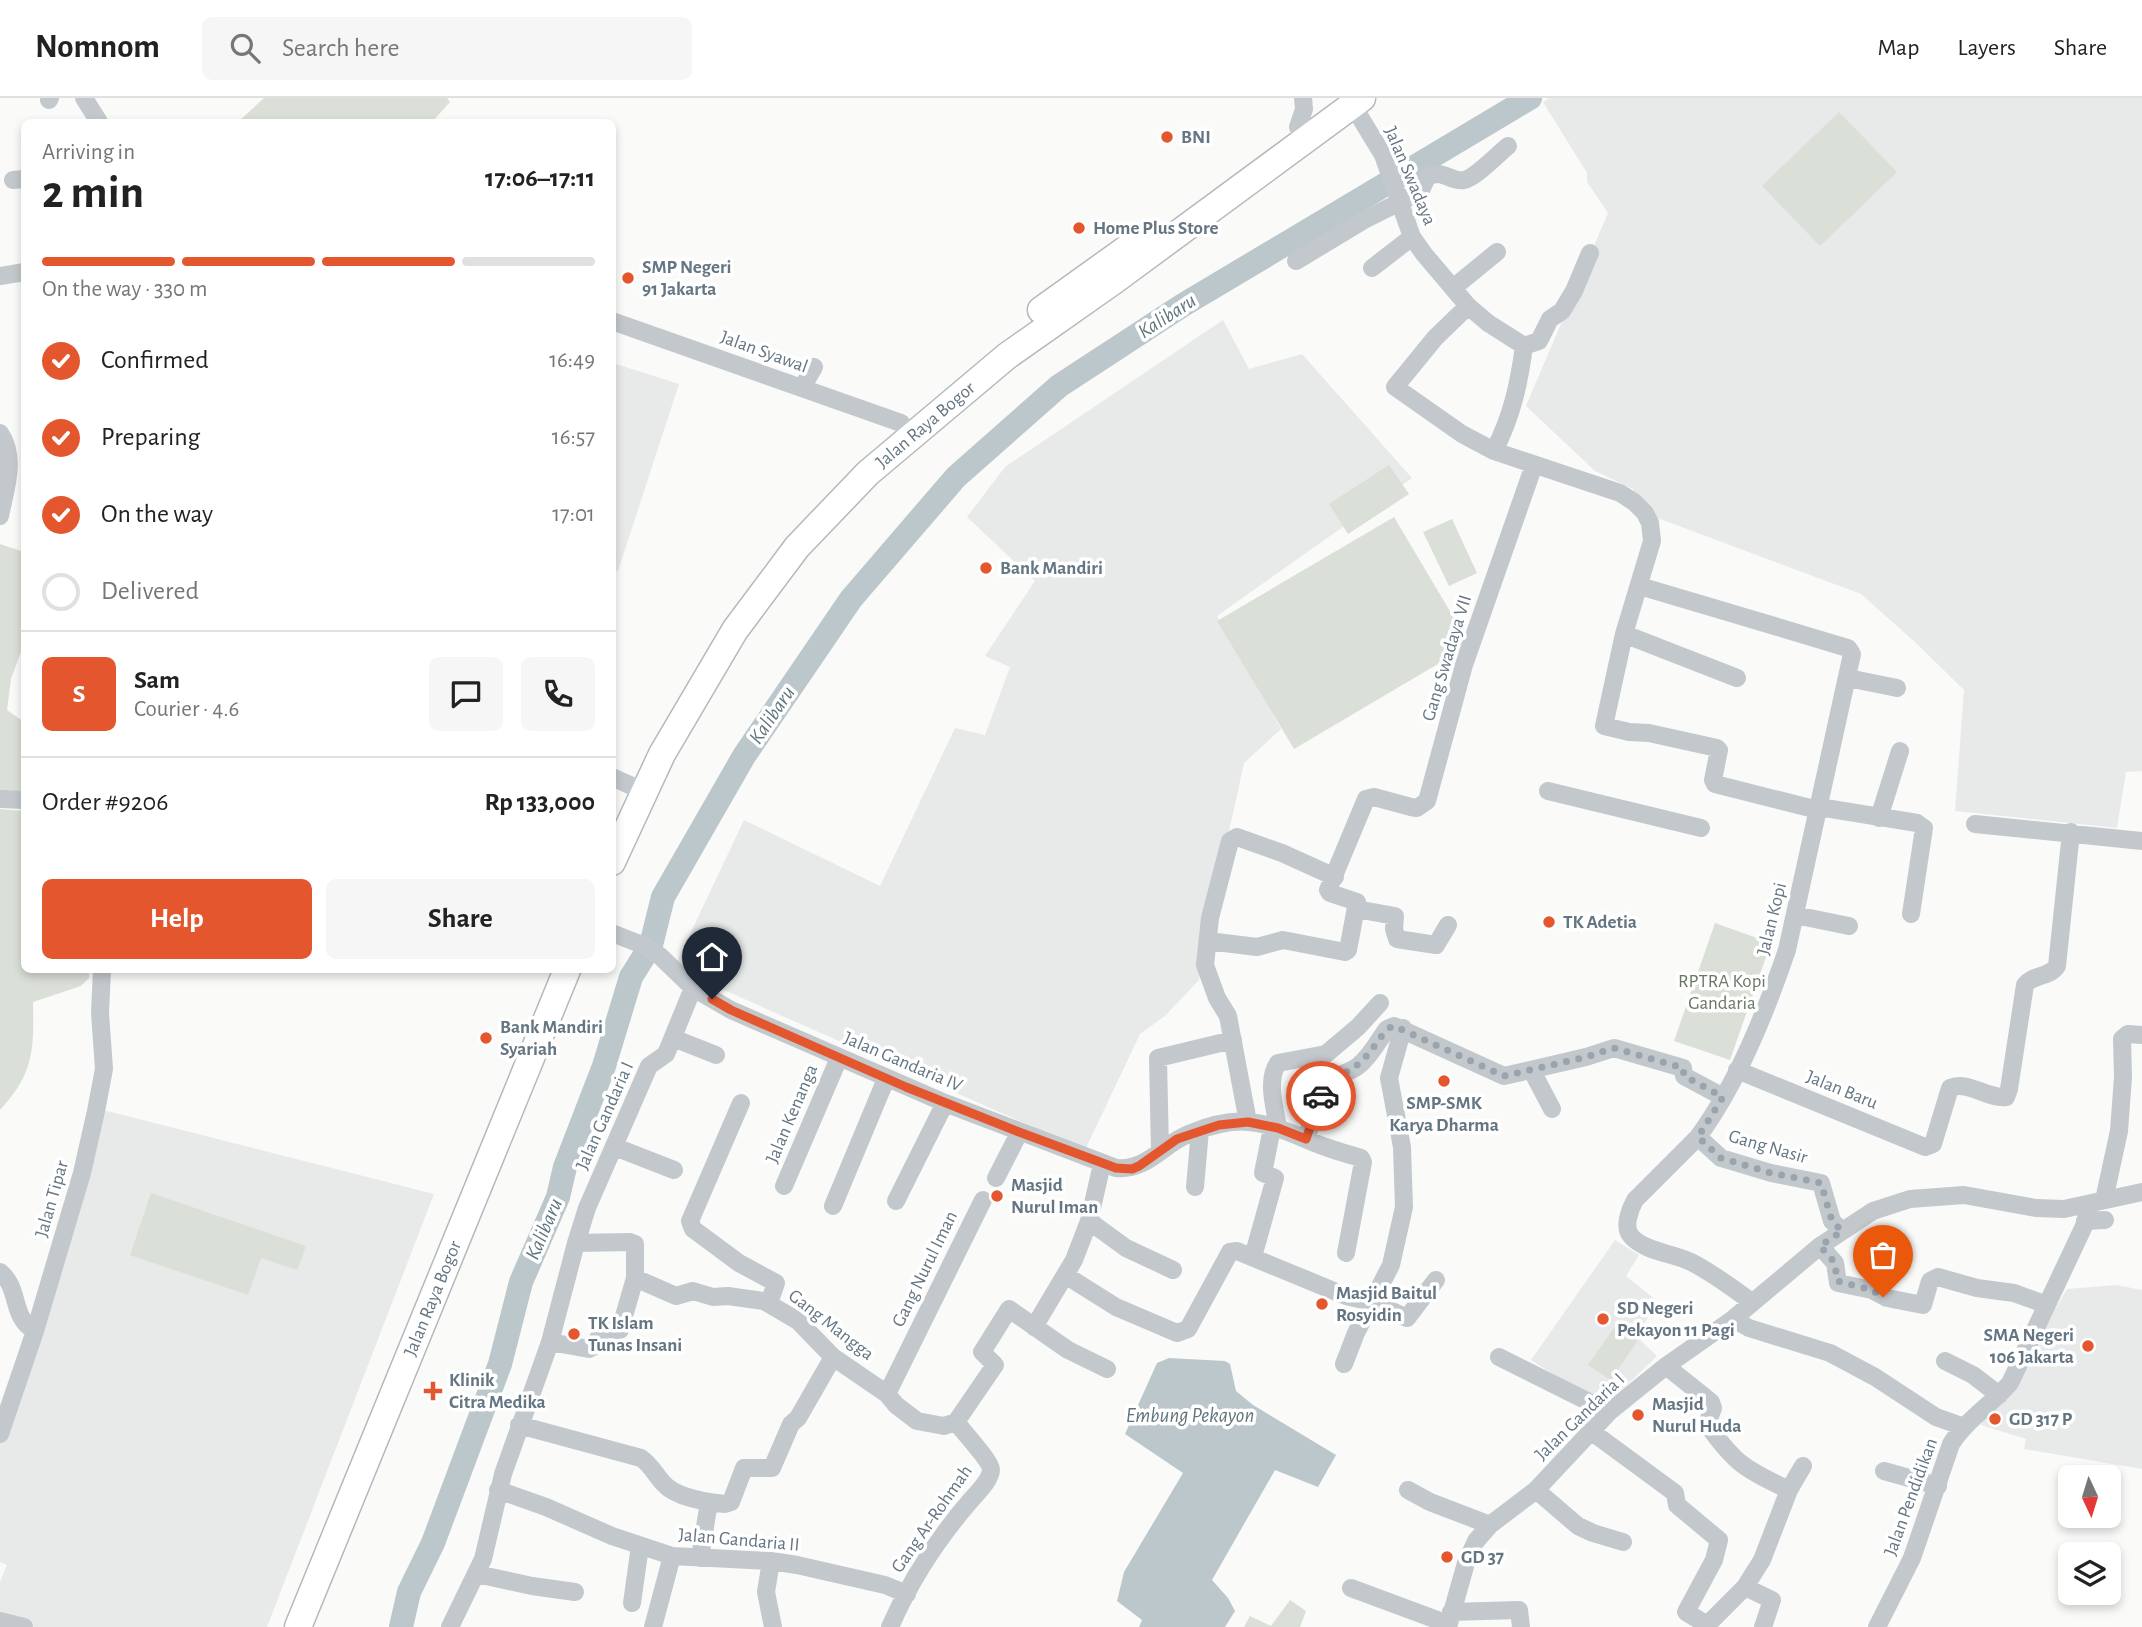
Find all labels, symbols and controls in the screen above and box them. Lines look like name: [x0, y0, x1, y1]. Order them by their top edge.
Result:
search box: [202, 17, 692, 80]
icon: search: [226, 29, 264, 67]
text: Nomnom: [35, 31, 160, 64]
text: Search here: [282, 35, 400, 61]
text: Map: [1877, 36, 1919, 60]
text: Layers: [1957, 36, 2016, 60]
text: Share: [2054, 36, 2107, 60]
street label: Jalan Swadaya: [1381, 124, 1439, 228]
place label: BNI: [1181, 128, 1211, 147]
marker: BNI: [1159, 129, 1175, 145]
text: Arriving in: [42, 141, 135, 164]
text: 17:06–17:11: [485, 165, 595, 191]
text: 2 min: [42, 170, 144, 216]
place label: Home Plus Store: [1093, 219, 1219, 238]
marker: Home Plus Store: [1071, 220, 1087, 236]
place label: SMP Negeri 91 Jakarta: [642, 258, 732, 299]
marker: SMP Negeri 91 Jakarta: [620, 270, 636, 286]
text: On the way · 330 m: [42, 278, 207, 301]
water label: Kalibaru: [1134, 290, 1200, 342]
street label: Jalan Syawal: [718, 327, 810, 377]
icon: check: [42, 342, 80, 380]
text: Confirmed: [101, 347, 209, 373]
text: 16:49: [549, 349, 595, 372]
street label: Jalan Raya Bogor: [872, 378, 978, 472]
icon: check: [42, 419, 80, 457]
text: Preparing: [101, 424, 200, 450]
text: 16:57: [552, 426, 595, 449]
icon: check: [42, 496, 80, 534]
text: On the way: [101, 501, 213, 527]
text: 17:01: [552, 503, 595, 526]
place label: Bank Mandiri: [1000, 559, 1103, 578]
marker: Bank Mandiri: [978, 560, 994, 576]
text: Delivered: [101, 578, 199, 604]
street label: Gang Swadaya VII: [1419, 593, 1475, 723]
button: chat: [429, 657, 503, 731]
button: phone: [521, 657, 595, 731]
text: Sam: [134, 667, 180, 693]
text: S: [73, 681, 85, 707]
water label: Kalibaru: [745, 682, 799, 748]
text: Courier · 4.6: [134, 698, 239, 721]
text: Order #9206: [42, 789, 168, 815]
text: Rp 133,000: [484, 789, 595, 815]
button: Help: [42, 879, 312, 959]
button: Share: [326, 879, 595, 959]
street label: Jalan Kopi: [1754, 881, 1790, 957]
place label: TK Adetia: [1563, 913, 1637, 932]
marker: TK Adetia: [1541, 914, 1557, 930]
pin: [682, 927, 742, 999]
icon: home: [693, 938, 731, 976]
park label: RPTRA Kopi Gandaria: [1678, 972, 1766, 1013]
place label: Bank Mandiri Syariah: [500, 1018, 603, 1059]
street label: Jalan Gandaria IV: [841, 1029, 965, 1096]
marker: Bank Mandiri Syariah: [478, 1030, 494, 1046]
street label: Jalan Gandaria I: [573, 1059, 637, 1173]
courier: [1286, 1061, 1356, 1131]
street label: Jalan Kenanga: [763, 1062, 821, 1166]
street label: Jalan Baru: [1804, 1067, 1881, 1113]
marker: SMP-SMK Karya Dharma: [1436, 1073, 1452, 1089]
icon: car: [1302, 1077, 1340, 1115]
place label: SMP-SMK Karya Dharma: [1389, 1094, 1499, 1135]
street label: Gang Nasir: [1726, 1127, 1810, 1167]
street label: Jalan Tipar: [32, 1159, 72, 1239]
place label: Masjid Nurul Iman: [1011, 1176, 1098, 1217]
marker: Masjid Nurul Iman: [989, 1188, 1005, 1204]
water label: Kalibaru: [522, 1195, 566, 1263]
street label: Gang Nurul Iman: [889, 1208, 961, 1330]
pin: [1853, 1225, 1913, 1297]
icon: bag: [1864, 1236, 1902, 1274]
street label: Jalan Raya Bogor: [400, 1238, 465, 1359]
place label: Masjid Baitul Rosyidin: [1336, 1284, 1437, 1325]
street label: Gang Mangga: [785, 1286, 877, 1364]
marker: Masjid Baitul Rosyidin: [1314, 1296, 1330, 1312]
place label: SD Negeri Pekayon 11 Pagi: [1617, 1299, 1735, 1340]
marker: SD Negeri Pekayon 11 Pagi: [1595, 1311, 1611, 1327]
place label: TK Islam Tunas Insani: [588, 1314, 682, 1355]
marker: TK Islam Tunas Insani: [566, 1326, 582, 1342]
place label: SMA Negeri 106 Jakarta: [1984, 1326, 2074, 1367]
marker: SMA Negeri 106 Jakarta: [2080, 1338, 2096, 1354]
street label: Jalan Gandaria I: [1532, 1370, 1628, 1464]
place label: Klinik Citra Medika: [449, 1371, 546, 1412]
marker: Klinik Citra Medika: [423, 1381, 443, 1401]
place label: Masjid Nurul Huda: [1652, 1395, 1741, 1436]
water label: Embung Pekayon: [1126, 1405, 1254, 1426]
marker: Masjid Nurul Huda: [1630, 1407, 1646, 1423]
place label: GD 317 P: [2009, 1410, 2073, 1429]
marker: GD 317 P: [1987, 1411, 2003, 1427]
street label: Jalan Pendidikan: [1881, 1436, 1941, 1558]
street label: Gang Ar-Rohmah: [888, 1462, 976, 1576]
north arrow: [2058, 1465, 2121, 1528]
map controls: [2058, 1465, 2121, 1605]
street label: Jalan Gandaria II: [678, 1525, 800, 1555]
button: layers: [2058, 1542, 2121, 1605]
place label: GD 37: [1461, 1548, 1504, 1567]
marker: GD 37: [1439, 1549, 1455, 1565]

